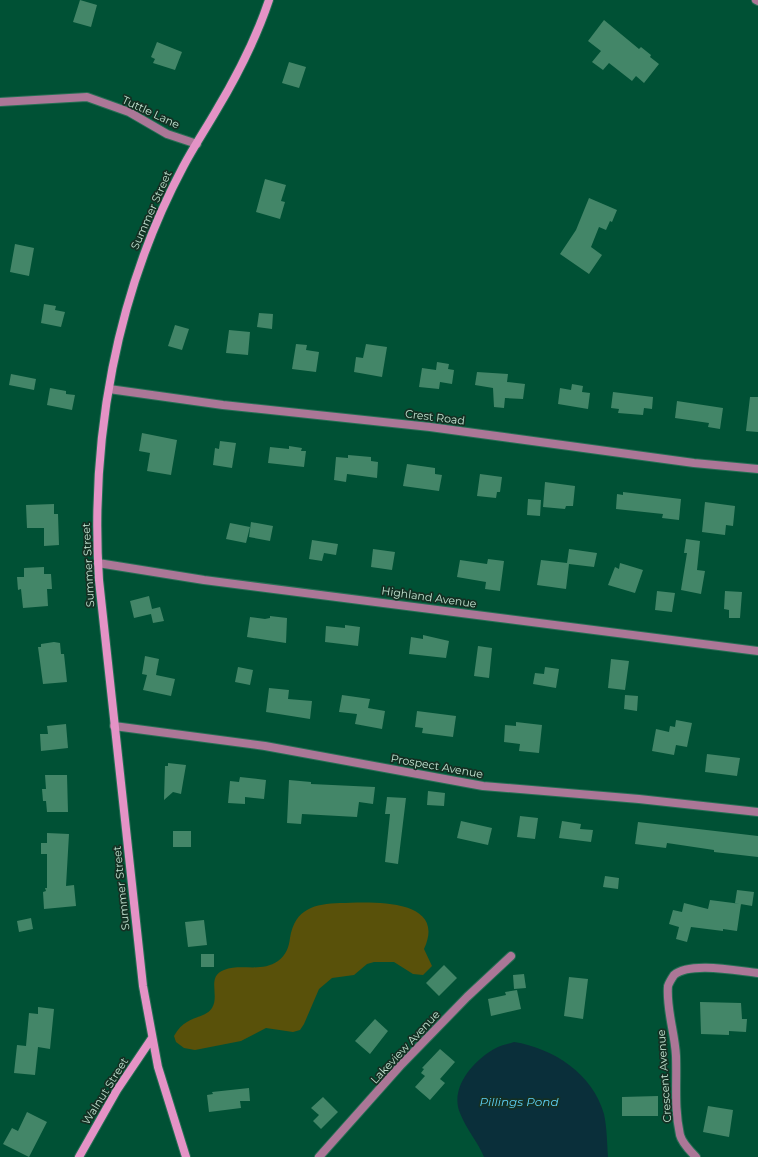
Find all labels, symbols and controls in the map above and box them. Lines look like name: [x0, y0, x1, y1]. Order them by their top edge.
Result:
street label: Tuttle Lane: [120, 93, 182, 132]
street label: Summer Street: [127, 168, 175, 252]
street label: Crest Road: [404, 406, 466, 428]
street label: Summer Street: [79, 522, 97, 608]
street label: Highland Avenue: [381, 583, 478, 611]
street label: Prospect Avenue: [390, 751, 485, 781]
street label: Summer Street: [110, 845, 132, 931]
street label: Lakeview Avenue: [367, 1007, 443, 1087]
street label: Crescent Avenue: [654, 1029, 674, 1123]
street label: Walnut Street: [79, 1054, 131, 1127]
water label: Pillings Pond: [479, 1094, 559, 1109]

